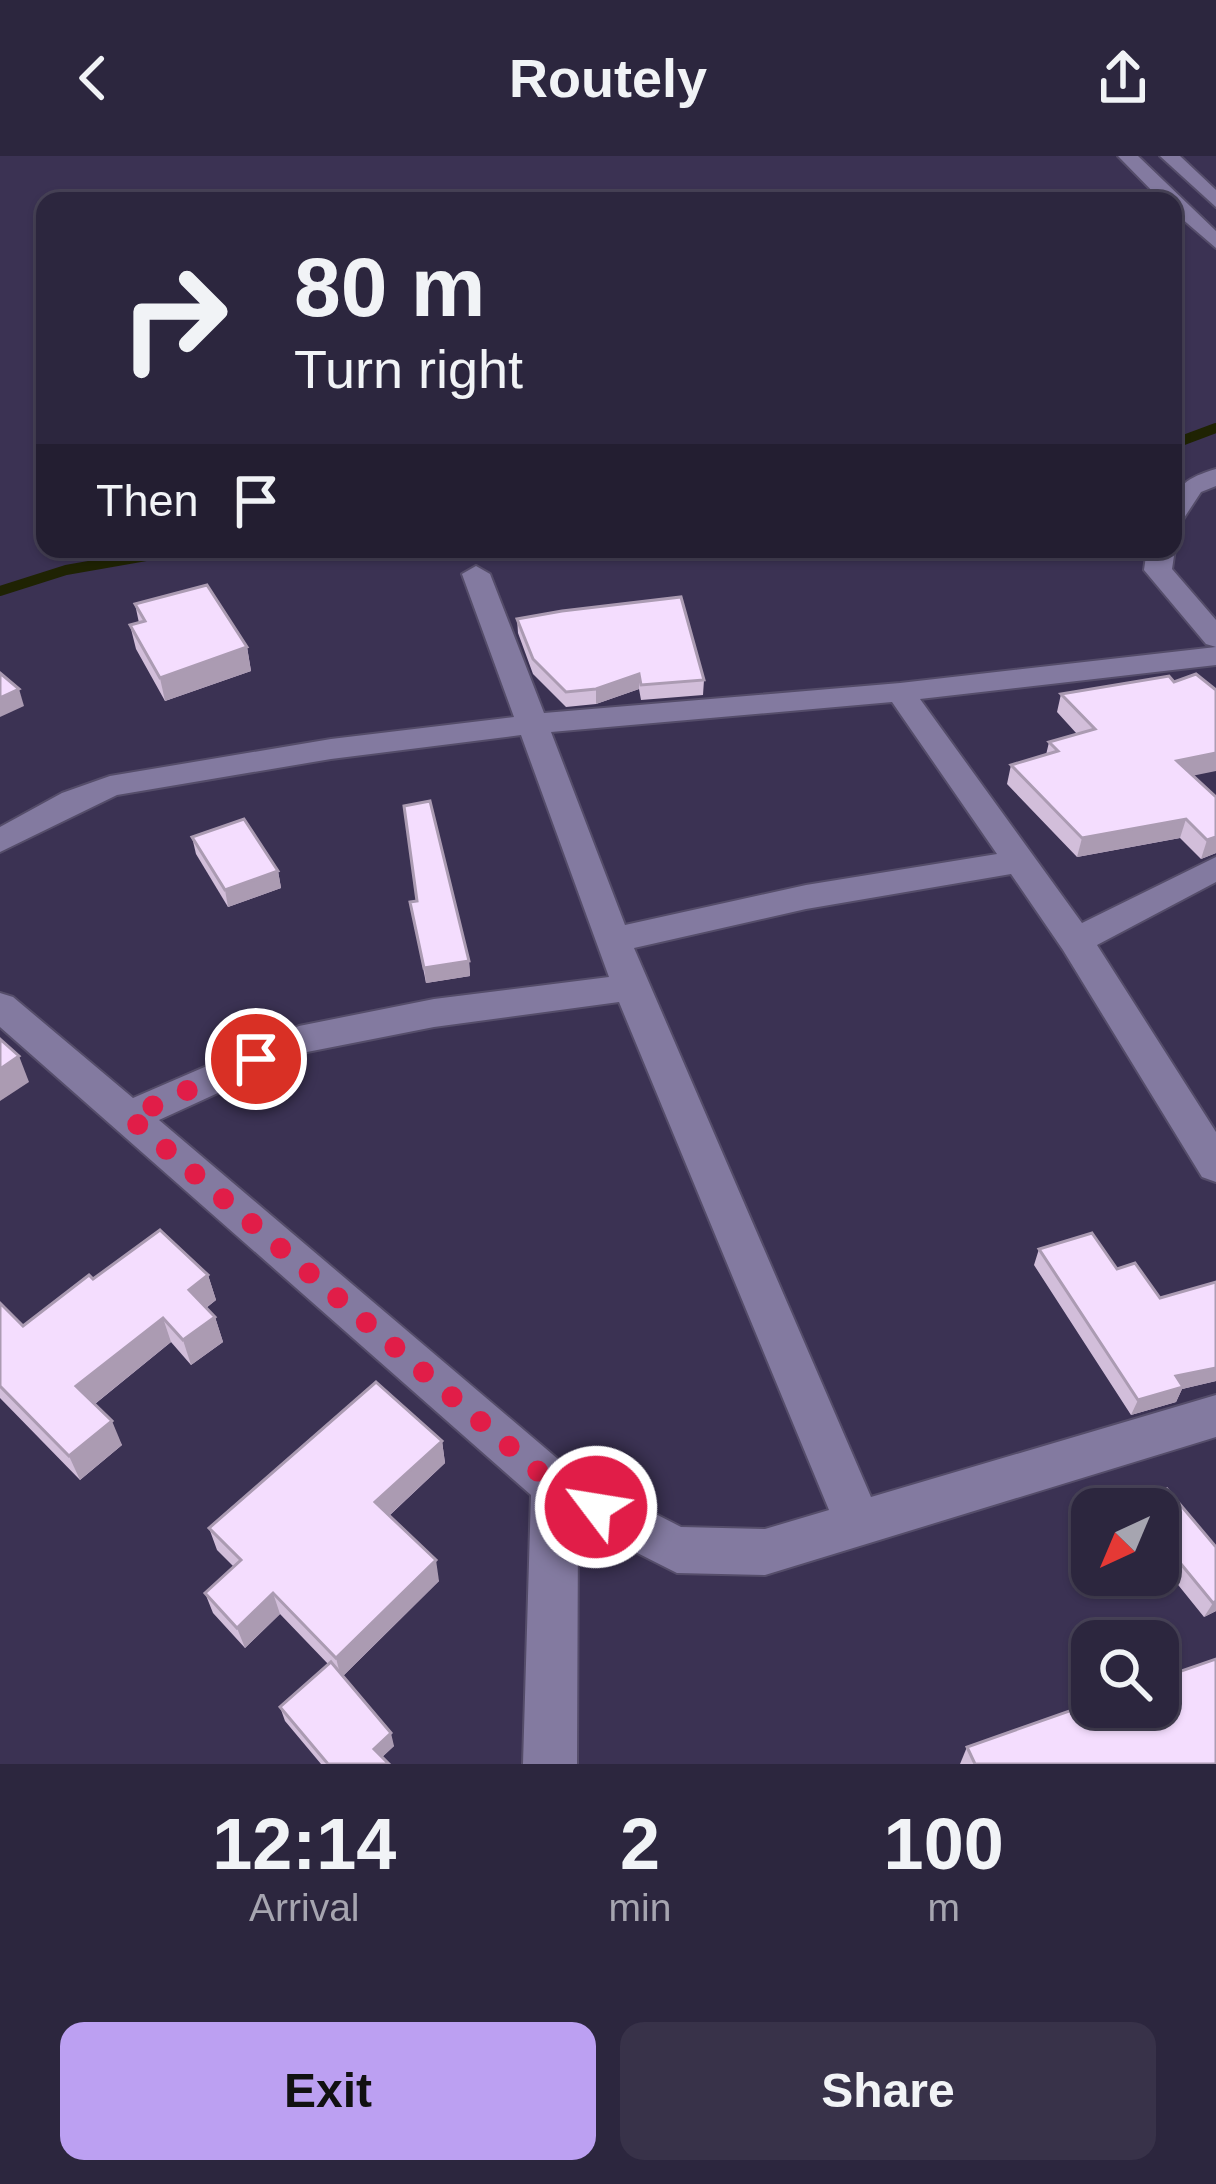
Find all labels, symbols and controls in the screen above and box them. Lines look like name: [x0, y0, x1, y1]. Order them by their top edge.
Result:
icon: back: [60, 45, 126, 111]
icon: share: [1090, 45, 1156, 111]
text: Routely: [509, 48, 707, 108]
icon: right: [96, 240, 252, 396]
text: 80 m: [294, 240, 485, 334]
text: Turn right: [294, 339, 523, 399]
icon: arrive: [223, 468, 289, 534]
text: Then: [96, 475, 199, 526]
pin: [205, 1008, 307, 1110]
icon: arrive: [223, 1026, 289, 1092]
position arrow: [533, 1444, 659, 1570]
north arrow: [1071, 1488, 1179, 1596]
map controls: [1071, 1488, 1179, 1728]
button: search: [1071, 1620, 1179, 1728]
text: 12:14: [212, 1804, 396, 1884]
text: 2: [620, 1804, 660, 1884]
text: 100: [884, 1804, 1004, 1884]
text: Arrival: [249, 1886, 360, 1929]
text: min: [609, 1886, 671, 1929]
text: m: [927, 1886, 960, 1929]
button: Exit: [60, 2022, 596, 2160]
button: Share: [620, 2022, 1156, 2160]

